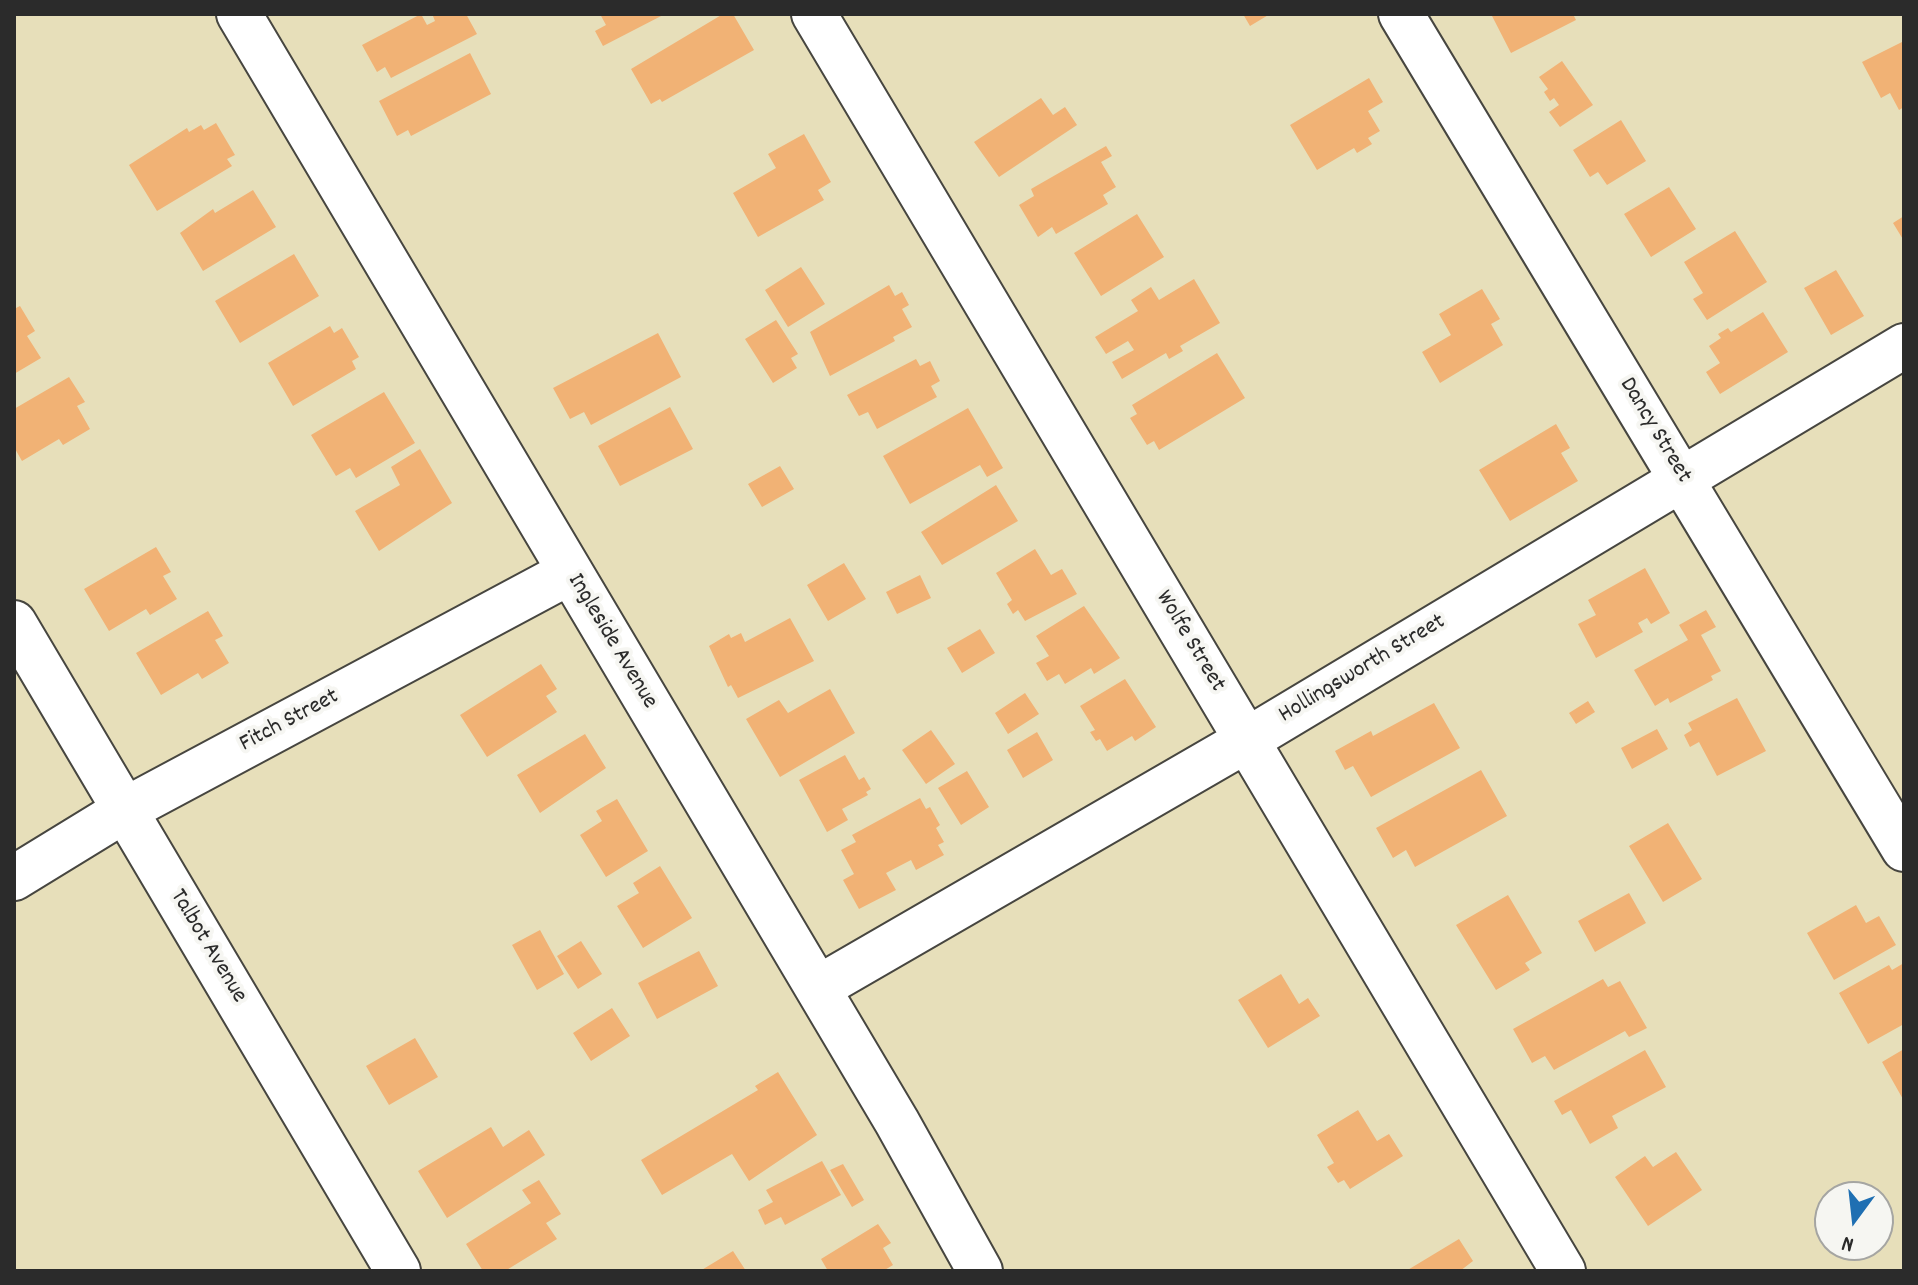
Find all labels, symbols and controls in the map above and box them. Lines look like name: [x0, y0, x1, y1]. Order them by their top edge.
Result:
street label: Dancy Street: [1611, 373, 1697, 489]
street label: Ingleside Avenue: [559, 569, 663, 715]
street label: Wolfe Street: [1148, 586, 1230, 698]
street label: Hollingsworth Street: [1274, 609, 1452, 731]
street label: Fitch Street: [235, 684, 345, 760]
street label: Talbot Avenue: [162, 885, 252, 1009]
north arrow: [1814, 1181, 1894, 1261]
text: N: [1839, 1226, 1857, 1259]

